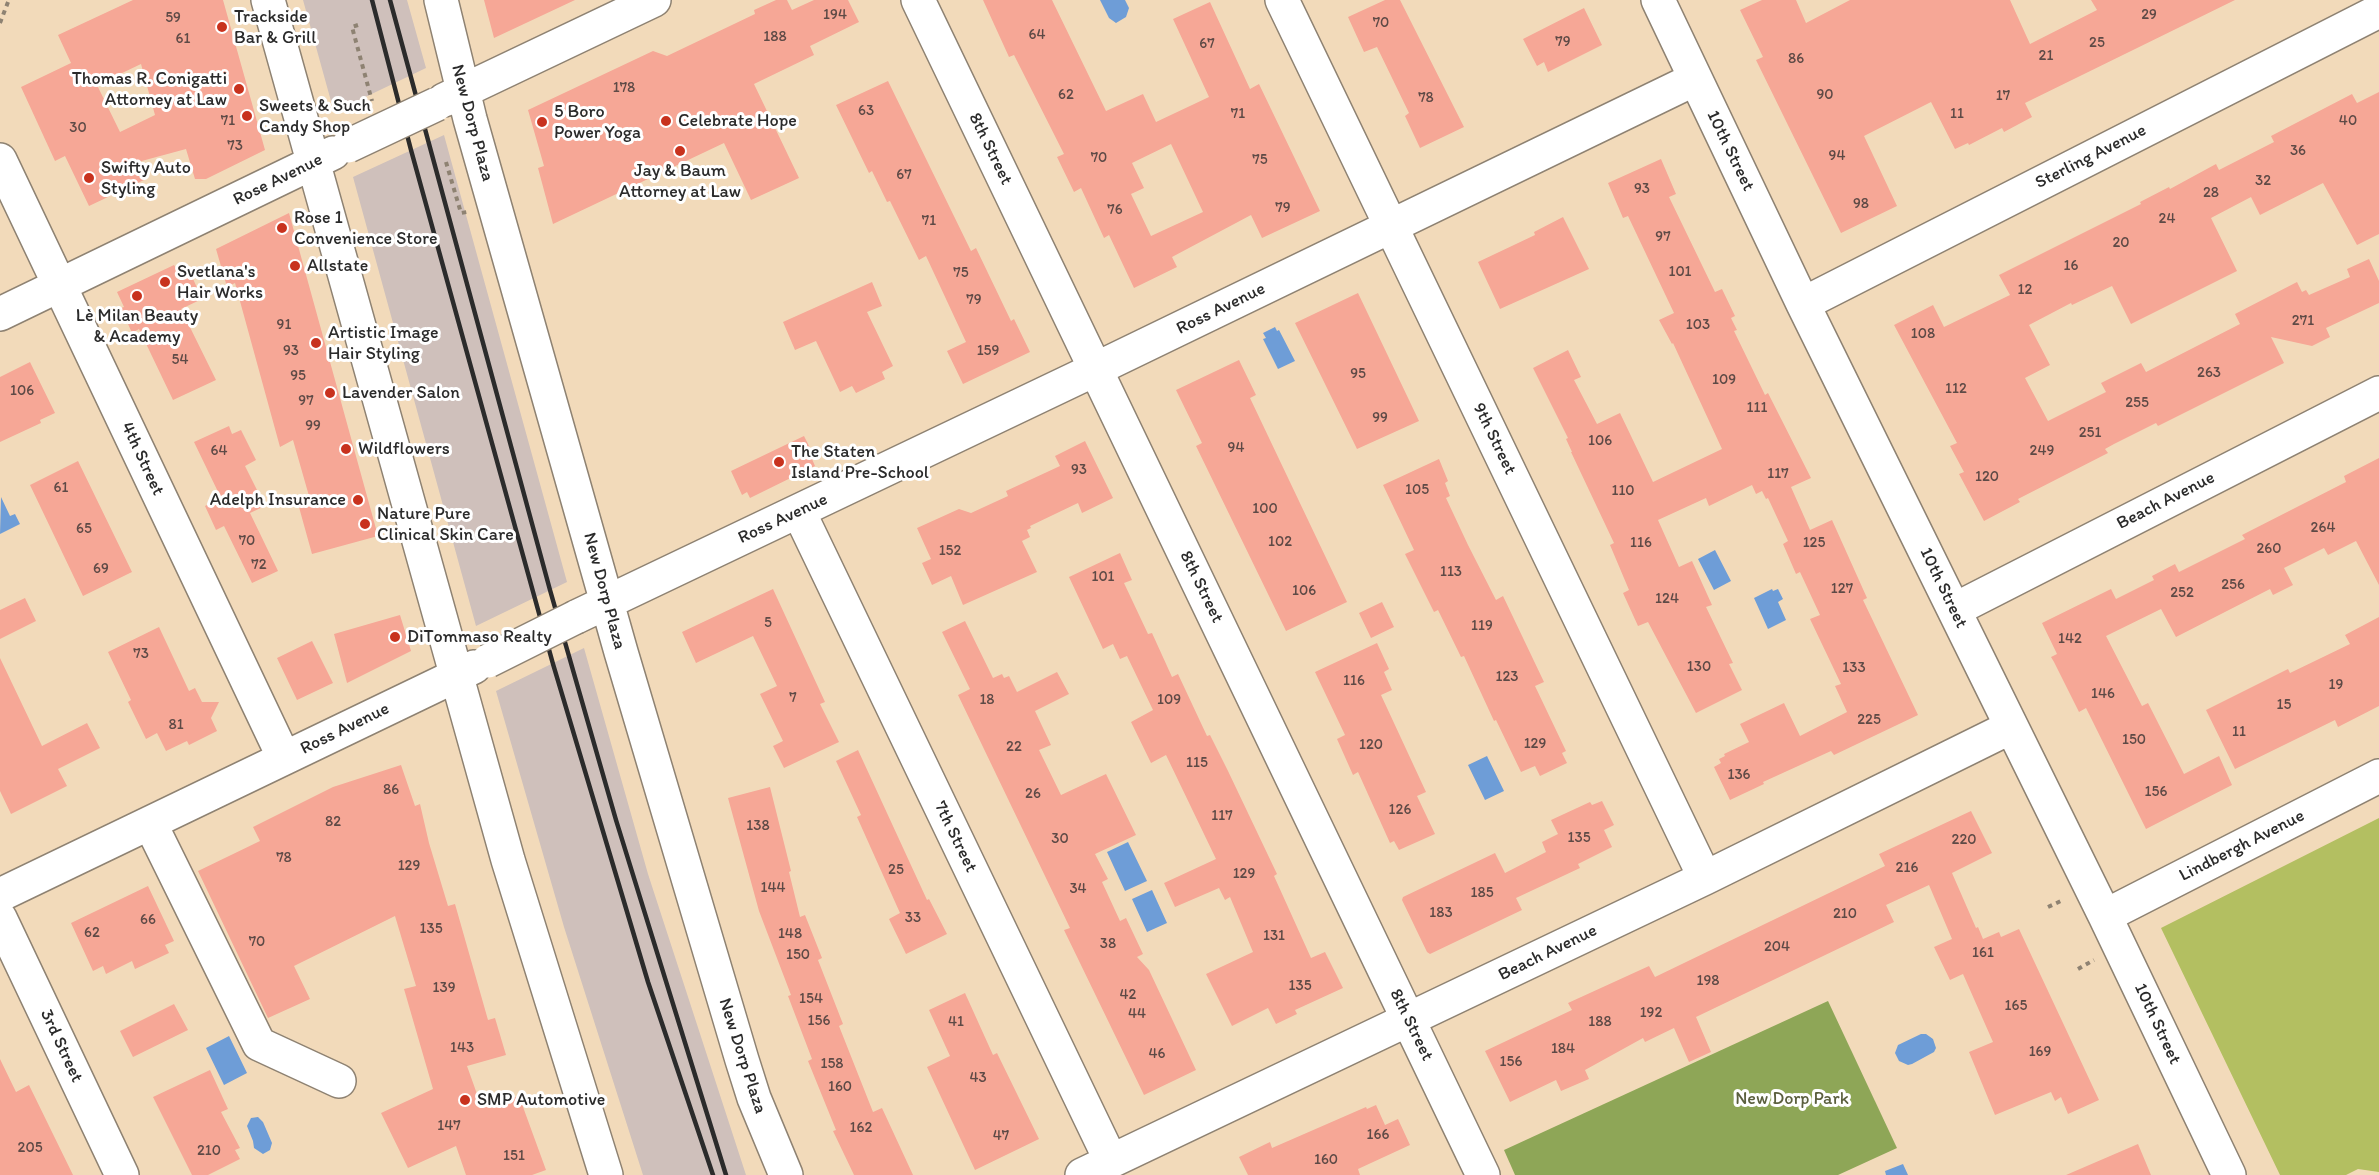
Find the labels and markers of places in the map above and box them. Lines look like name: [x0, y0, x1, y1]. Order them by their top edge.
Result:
place label: Trackside Bar & Grill: [234, 6, 316, 48]
marker: Trackside Bar & Grill: [215, 20, 229, 34]
place label: Thomas R. Conigatti Attorney at Law: [72, 68, 227, 110]
marker: Thomas R. Conigatti Attorney at Law: [232, 82, 246, 96]
place label: Sweets & Such Candy Shop: [259, 95, 371, 138]
place label: 5 Boro Power Yoga: [554, 101, 641, 144]
marker: Sweets & Such Candy Shop: [240, 109, 254, 123]
place label: Celebrate Hope: [678, 110, 797, 132]
marker: Celebrate Hope: [659, 114, 673, 128]
marker: 5 Boro Power Yoga: [535, 115, 549, 129]
marker: Jay & Baum Attorney at Law: [673, 144, 687, 158]
place label: Swifty Auto Styling: [101, 157, 191, 200]
place label: Jay & Baum Attorney at Law: [619, 160, 741, 202]
marker: Swifty Auto Styling: [82, 171, 96, 185]
place label: Rose 1 Convenience Store: [294, 207, 438, 250]
marker: Rose 1 Convenience Store: [275, 221, 289, 235]
place label: Allstate: [307, 255, 368, 277]
marker: Allstate: [288, 259, 302, 273]
place label: Svetlana's Hair Works: [177, 261, 263, 304]
marker: Svetlana's Hair Works: [158, 275, 172, 289]
marker: Lè Milan Beauty & Academy: [130, 289, 144, 303]
place label: Lè Milan Beauty & Academy: [76, 305, 198, 348]
place label: Artistic Image Hair Styling: [328, 322, 439, 364]
marker: Artistic Image Hair Styling: [309, 336, 323, 350]
place label: Lavender Salon: [342, 382, 460, 404]
marker: Lavender Salon: [323, 386, 337, 400]
place label: Wildflowers: [358, 438, 450, 460]
place label: The Staten Island Pre-School: [791, 441, 929, 484]
marker: Wildflowers: [339, 442, 353, 456]
marker: The Staten Island Pre-School: [772, 455, 786, 469]
place label: Adelph Insurance: [210, 489, 346, 511]
marker: Adelph Insurance: [351, 493, 365, 507]
place label: Nature Pure Clinical Skin Care: [377, 503, 514, 546]
marker: Nature Pure Clinical Skin Care: [358, 517, 372, 531]
place label: DiTommaso Realty: [407, 626, 552, 648]
marker: DiTommaso Realty: [388, 630, 402, 644]
place label: SMP Automotive: [477, 1089, 605, 1111]
marker: SMP Automotive: [458, 1093, 472, 1107]

